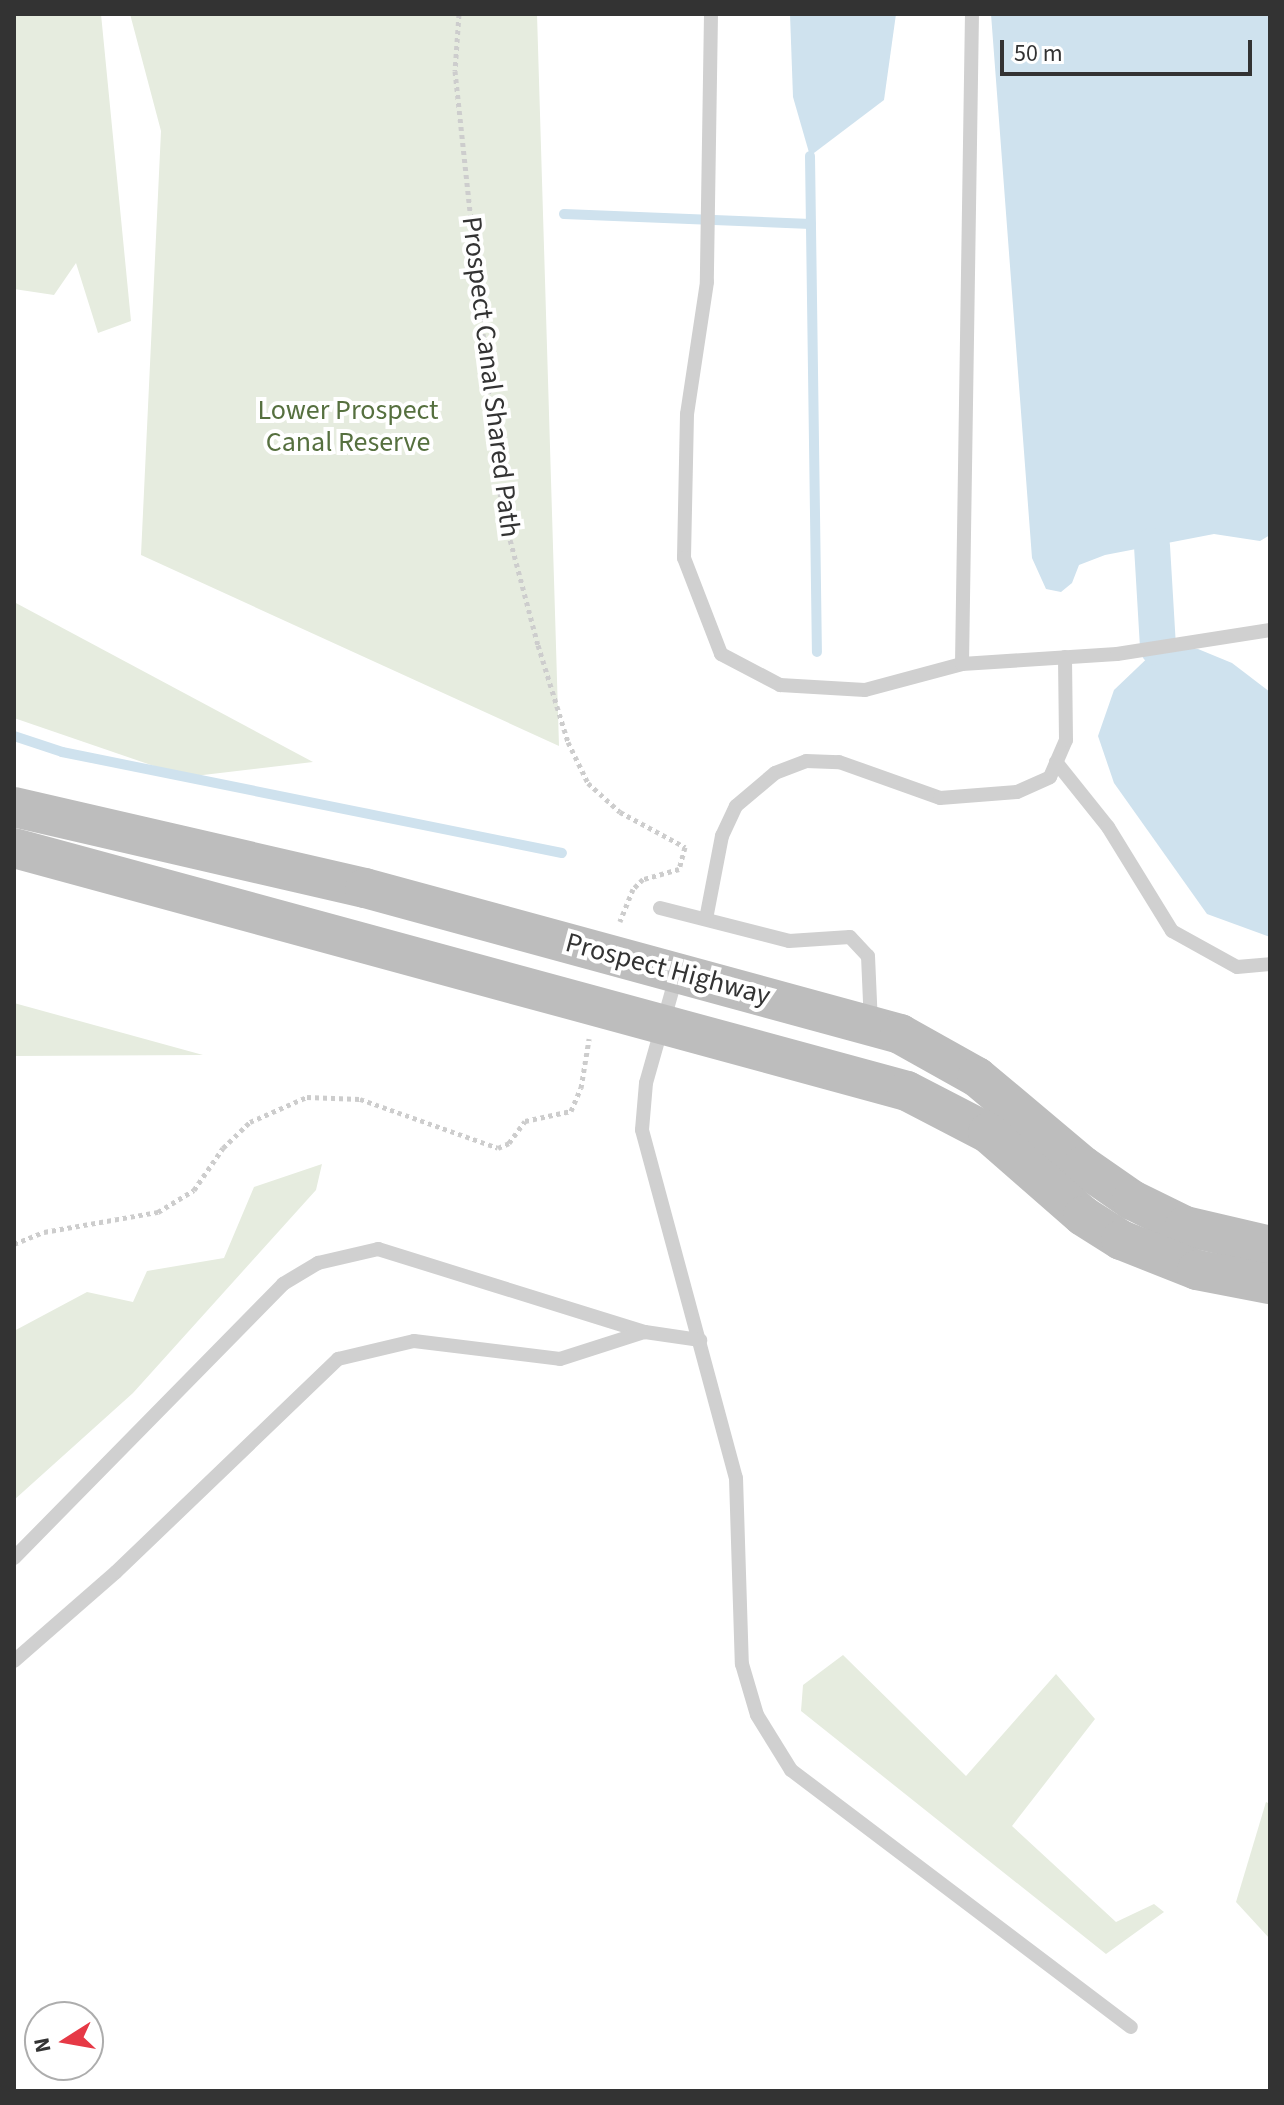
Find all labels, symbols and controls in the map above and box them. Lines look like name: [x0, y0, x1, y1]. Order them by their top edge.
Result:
scale bar: [1004, 24, 1256, 74]
text: 50 m: [1014, 36, 1063, 71]
street label: Prospect Canal Shared Path: [455, 215, 527, 539]
park label: Lower Prospect Canal Reserve: [257, 393, 439, 459]
street label: Prospect Highway: [562, 926, 774, 1012]
north arrow: [24, 2001, 104, 2081]
text: N: [25, 2035, 60, 2055]

